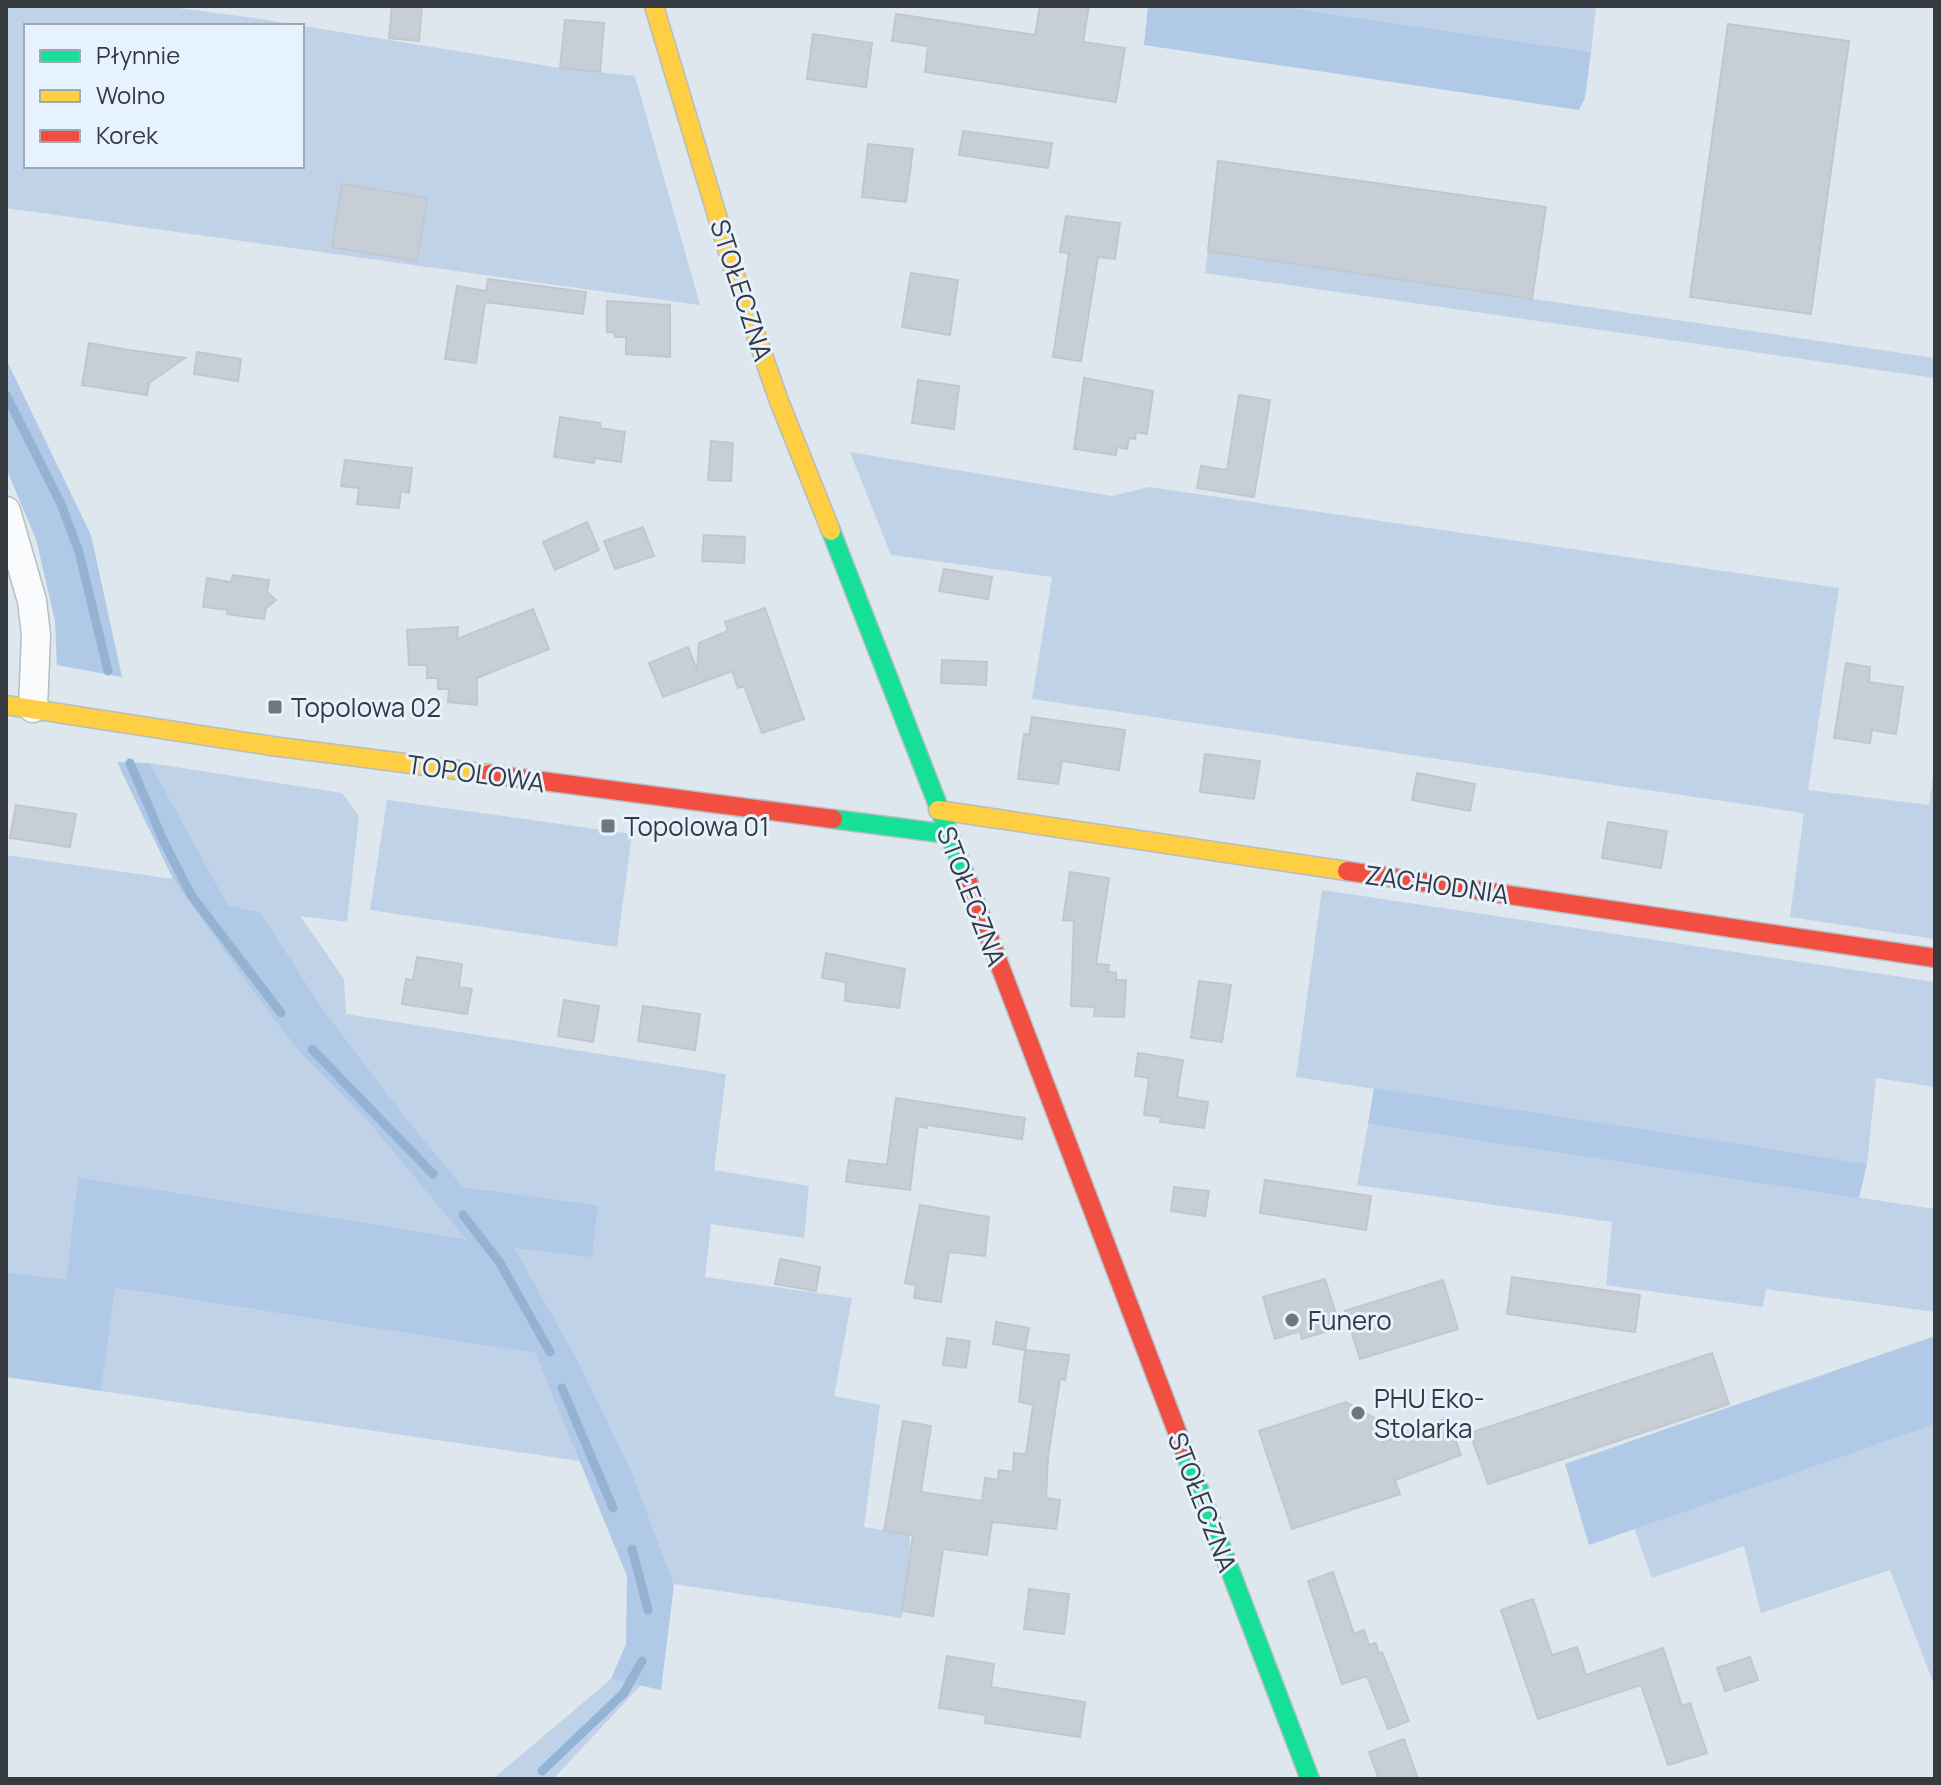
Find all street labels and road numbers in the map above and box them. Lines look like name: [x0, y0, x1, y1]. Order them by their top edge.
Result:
street label: STOŁECZNA: [702, 215, 782, 365]
street label: TOPOLOWA: [405, 746, 547, 800]
street label: STOŁECZNA: [929, 821, 1015, 971]
street label: ZACHODNIA: [1363, 856, 1511, 912]
street label: STOŁECZNA: [1160, 1427, 1246, 1577]

